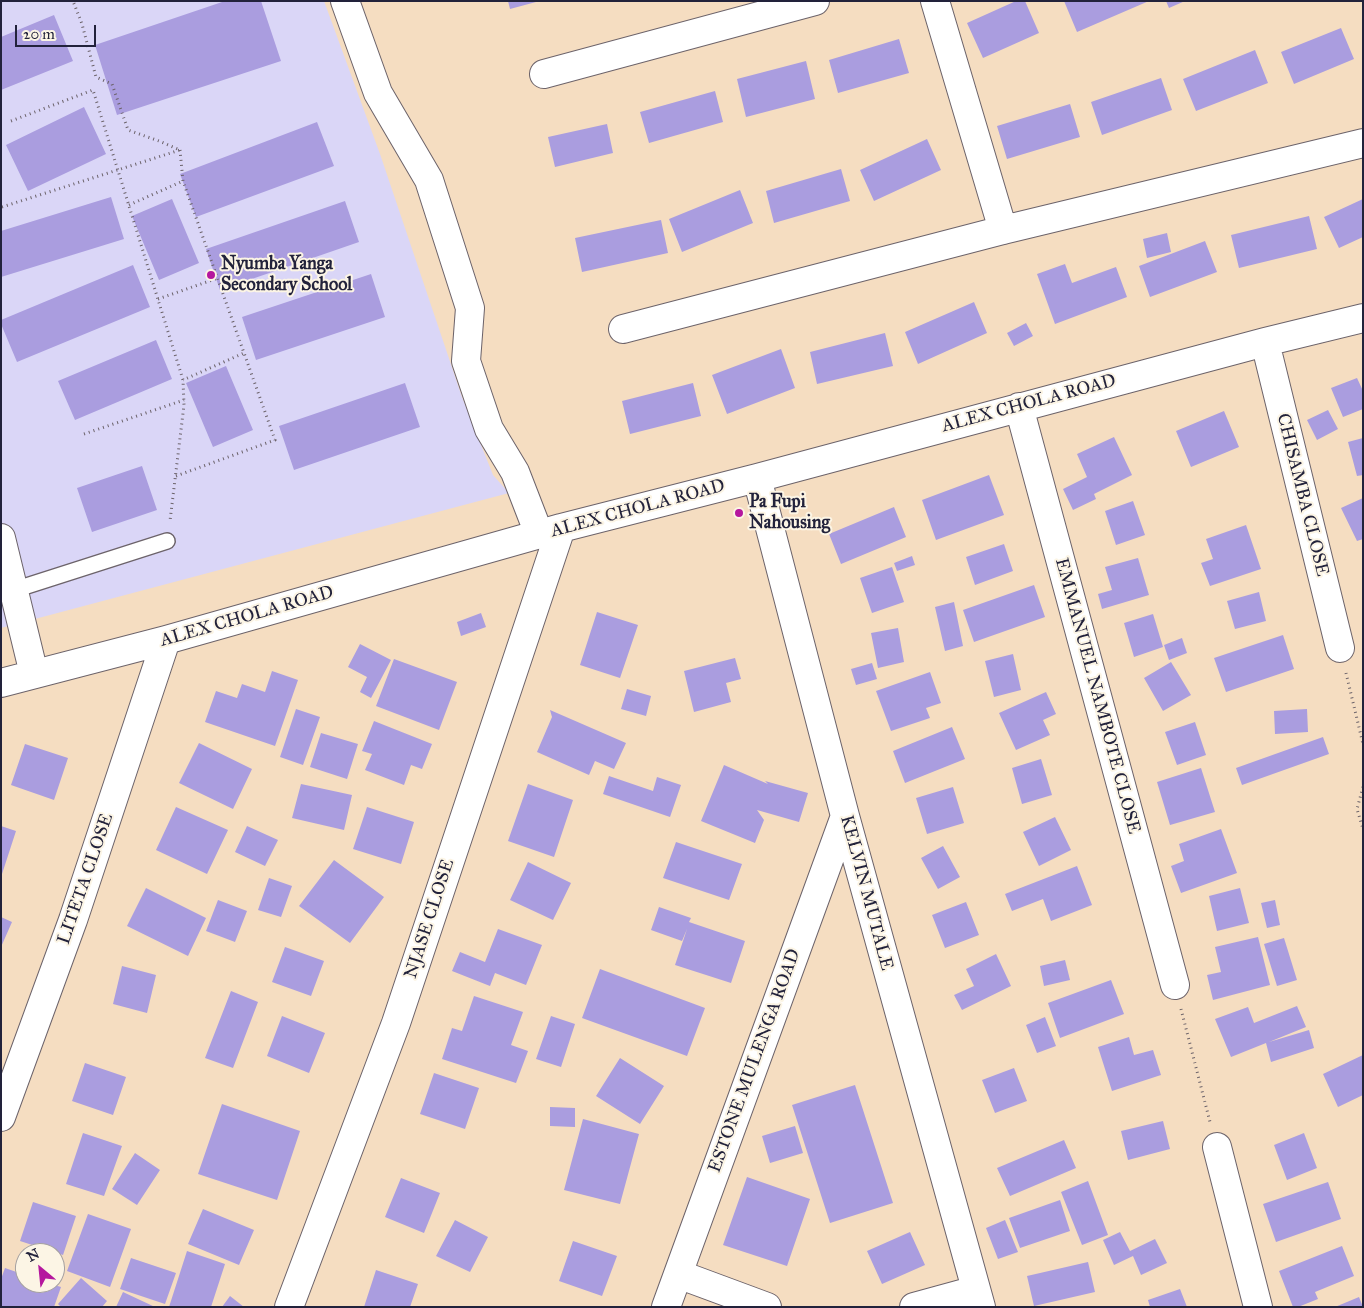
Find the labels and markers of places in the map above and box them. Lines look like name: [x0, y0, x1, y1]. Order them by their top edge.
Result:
place label: Nyumba Yanga Secondary School: [221, 254, 352, 296]
marker: Nyumba Yanga Secondary School: [205, 269, 217, 281]
place label: Pa Fupi Nahousing: [749, 492, 830, 534]
marker: Pa Fupi Nahousing: [733, 507, 745, 519]

